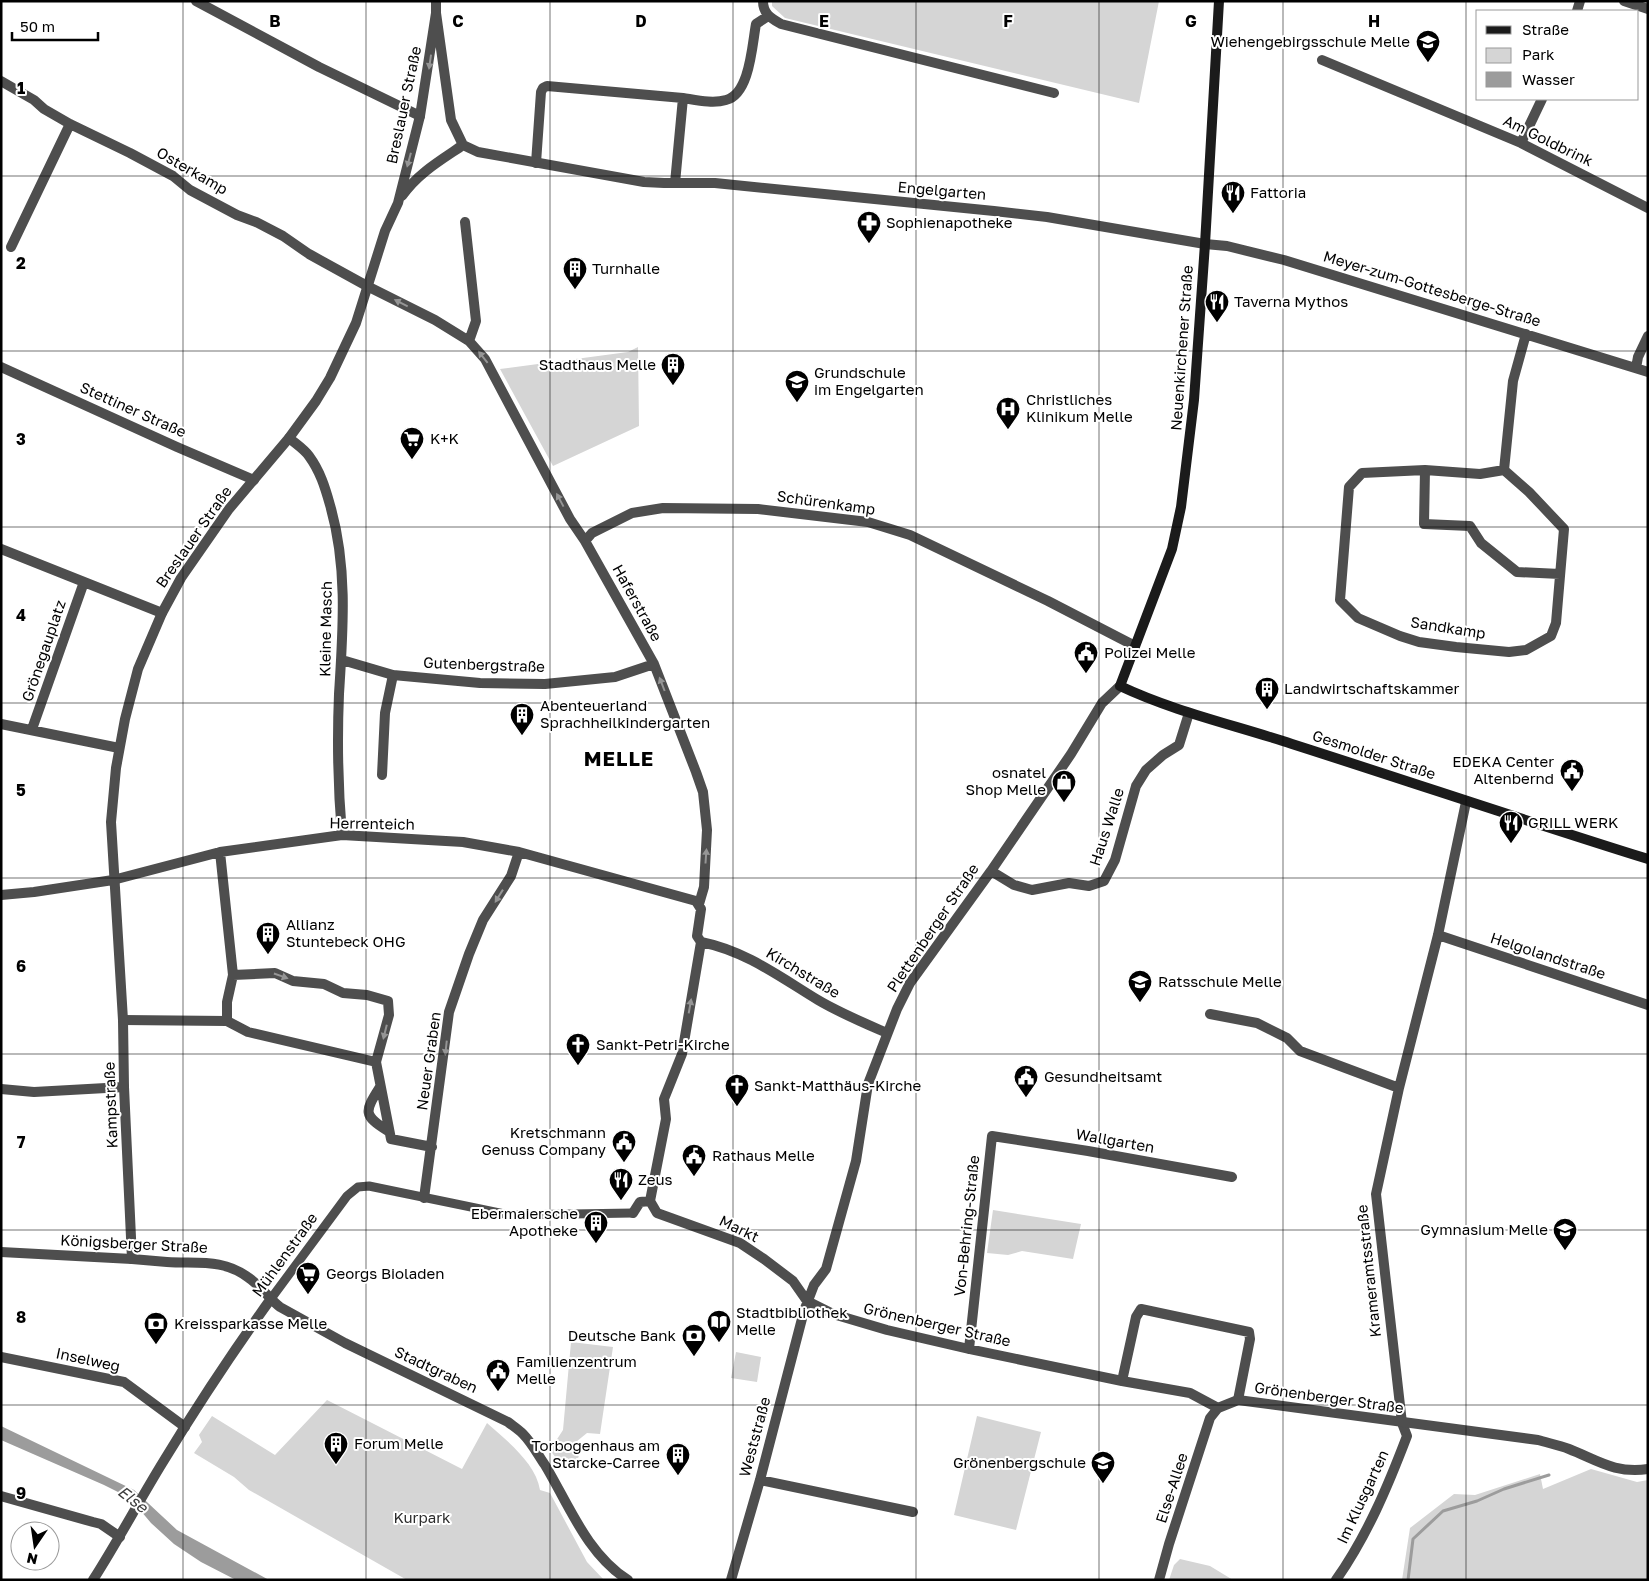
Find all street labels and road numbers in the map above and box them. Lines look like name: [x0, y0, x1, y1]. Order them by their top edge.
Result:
street label: Breslauer Straße: [382, 44, 424, 165]
street label: Am Goldbrink: [1501, 111, 1597, 170]
street label: Osterkamp: [154, 143, 231, 198]
street label: Engelgarten: [897, 177, 987, 203]
street label: Meyer-zum-Gottesberge-Straße: [1321, 246, 1543, 330]
street label: Neuenkirchener Straße: [1166, 264, 1196, 431]
street label: Stettiner Straße: [78, 378, 190, 441]
street label: Breslauer Straße: [151, 482, 235, 591]
street label: Schürenkamp: [776, 486, 876, 518]
street label: Haferstraße: [609, 561, 667, 644]
street label: Kleine Masch: [315, 581, 335, 677]
street label: Grönegauplatz: [17, 597, 69, 704]
street label: Sandkamp: [1409, 612, 1487, 642]
street label: Gutenbergstraße: [423, 653, 546, 675]
street label: Gesmolder Straße: [1310, 726, 1438, 783]
street label: Haus Walle: [1085, 785, 1127, 868]
street label: Herrenteich: [329, 813, 415, 833]
street label: Plettenberger Straße: [882, 860, 982, 995]
street label: Helgolandstraße: [1488, 928, 1609, 982]
street label: Kirchstraße: [763, 943, 844, 1001]
street label: Neuer Graben: [412, 1010, 444, 1111]
street label: Kampstraße: [99, 1061, 121, 1149]
street label: Wallgarten: [1074, 1124, 1156, 1156]
street label: Von-Behring-Straße: [950, 1154, 982, 1297]
street label: Krameramtsstraße: [1352, 1204, 1384, 1338]
street label: Mühlenstraße: [248, 1209, 321, 1300]
street label: Markt: [717, 1211, 762, 1245]
street label: Königsberger Straße: [60, 1230, 208, 1256]
street label: Grönenberger Straße: [862, 1298, 1013, 1350]
street label: Stadtgraben: [392, 1342, 481, 1396]
street label: Inselweg: [54, 1343, 122, 1375]
street label: Grönenberger Straße: [1253, 1378, 1405, 1416]
street label: Weststraße: [735, 1395, 773, 1479]
street label: Im Klusgarten: [1332, 1447, 1392, 1546]
street label: Else-Allee: [1151, 1450, 1191, 1525]

